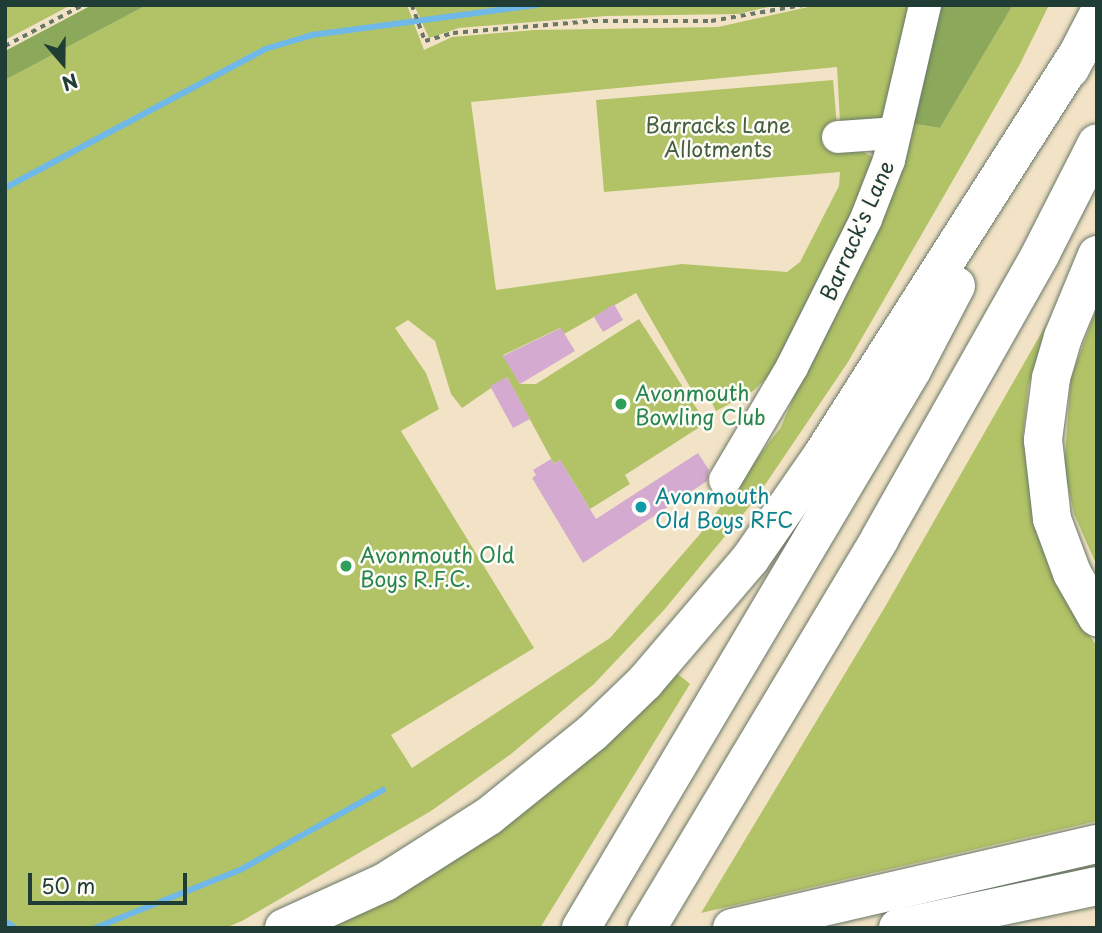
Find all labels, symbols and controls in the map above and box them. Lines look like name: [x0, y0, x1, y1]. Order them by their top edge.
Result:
north arrow: [28, 28, 98, 98]
text: N: [58, 67, 82, 98]
park label: Barracks Lane Allotments: [645, 111, 791, 161]
street label: Barrack's Lane: [814, 156, 898, 304]
place label: Avonmouth Bowling Club: [635, 379, 766, 429]
marker: Avonmouth Bowling Club: [613, 396, 629, 412]
place label: Avonmouth Old Boys RFC: [655, 482, 796, 532]
marker: Avonmouth Old Boys RFC: [633, 499, 649, 515]
place label: Avonmouth Old Boys R.F.C.: [360, 541, 517, 591]
marker: Avonmouth Old Boys R.F.C.: [338, 558, 354, 574]
scale bar: [32, 860, 191, 904]
text: 50 m: [41, 869, 95, 901]

